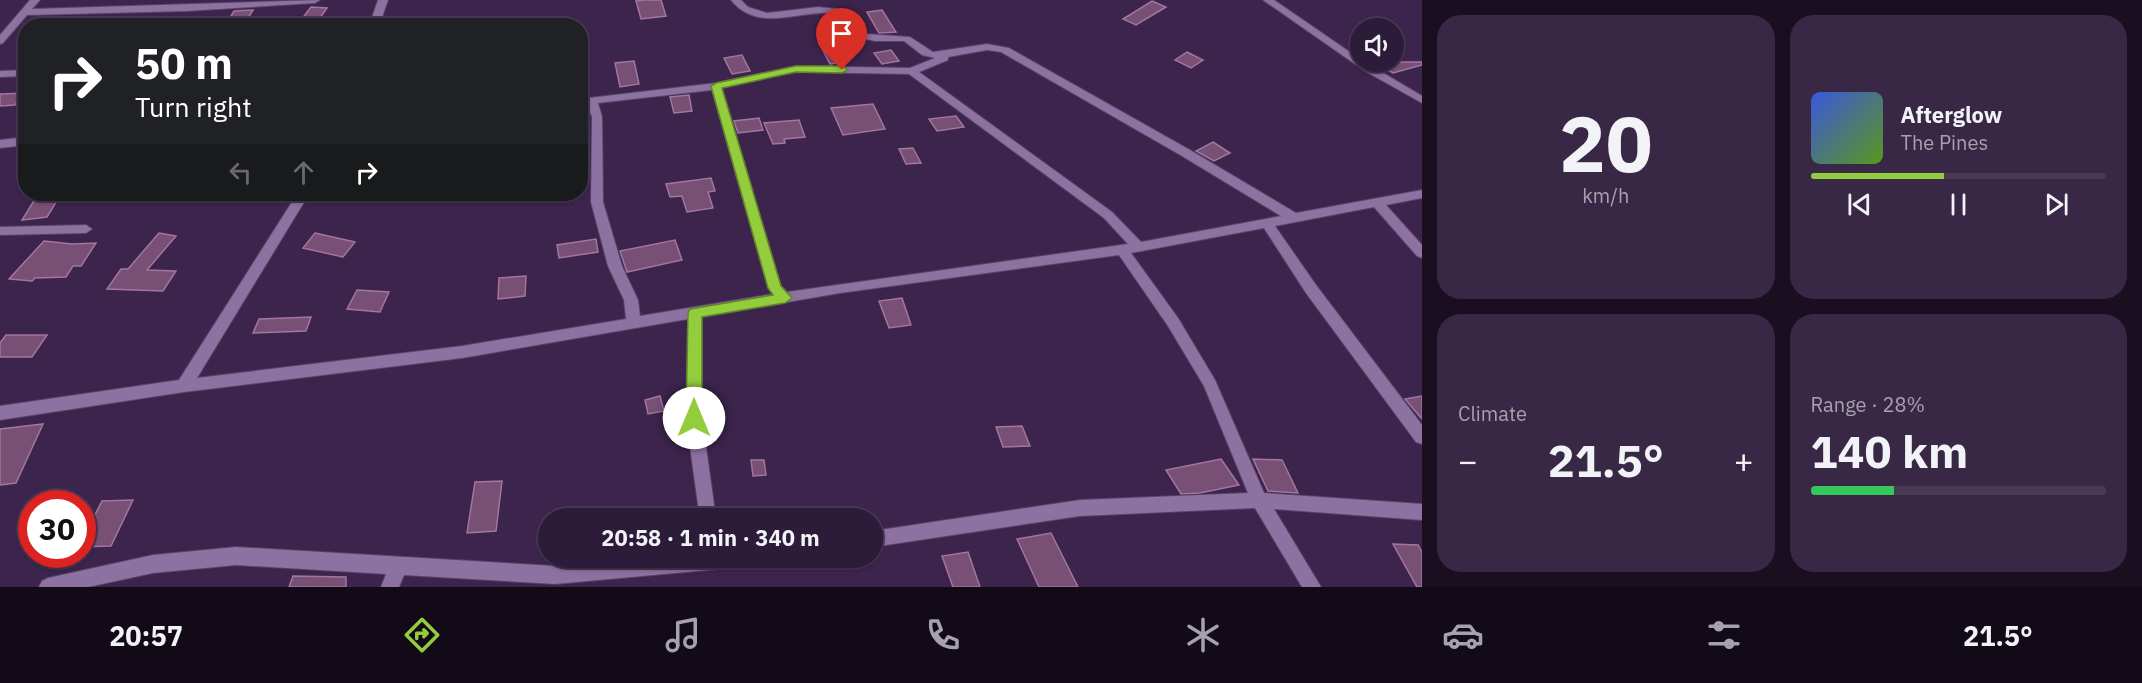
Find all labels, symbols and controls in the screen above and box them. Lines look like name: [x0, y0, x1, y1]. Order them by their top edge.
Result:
pin: [816, 8, 867, 70]
icon: arrive: [825, 17, 858, 50]
map controls: [1350, 18, 1404, 72]
button: sound: [1350, 18, 1404, 72]
text: 50 m: [135, 36, 233, 91]
icon: right: [36, 42, 114, 120]
text: Turn right: [135, 89, 252, 124]
text: 20: [1559, 92, 1653, 193]
text: Afterglow: [1901, 100, 2002, 129]
text: The Pines: [1901, 129, 1988, 156]
icon: left: [224, 156, 257, 189]
icon: ahead: [287, 156, 320, 189]
icon: right: [350, 156, 383, 189]
text: km/h: [1582, 182, 1629, 209]
icon: previous: [1843, 188, 1876, 221]
icon: pause: [1942, 188, 1975, 221]
icon: next: [2040, 188, 2073, 221]
position arrow: [662, 386, 726, 450]
text: Range · 28%: [1811, 391, 1925, 418]
text: Climate: [1458, 400, 1527, 427]
text: 140 km: [1811, 422, 1968, 480]
text: 21.5°: [1548, 431, 1664, 489]
text: −: [1458, 439, 1478, 482]
text: +: [1734, 439, 1753, 482]
speed limit sign: 30: [18, 490, 96, 568]
text: 20:58 · 1 min · 340 m: [601, 523, 820, 552]
icon: directions: [401, 614, 443, 656]
icon: music: [662, 614, 704, 656]
icon: phone: [922, 614, 964, 656]
icon: climate: [1182, 614, 1224, 656]
icon: car: [1442, 614, 1484, 656]
icon: filters: [1703, 614, 1745, 656]
text: 20:57: [109, 618, 183, 653]
text: 21.5°: [1963, 618, 2033, 653]

